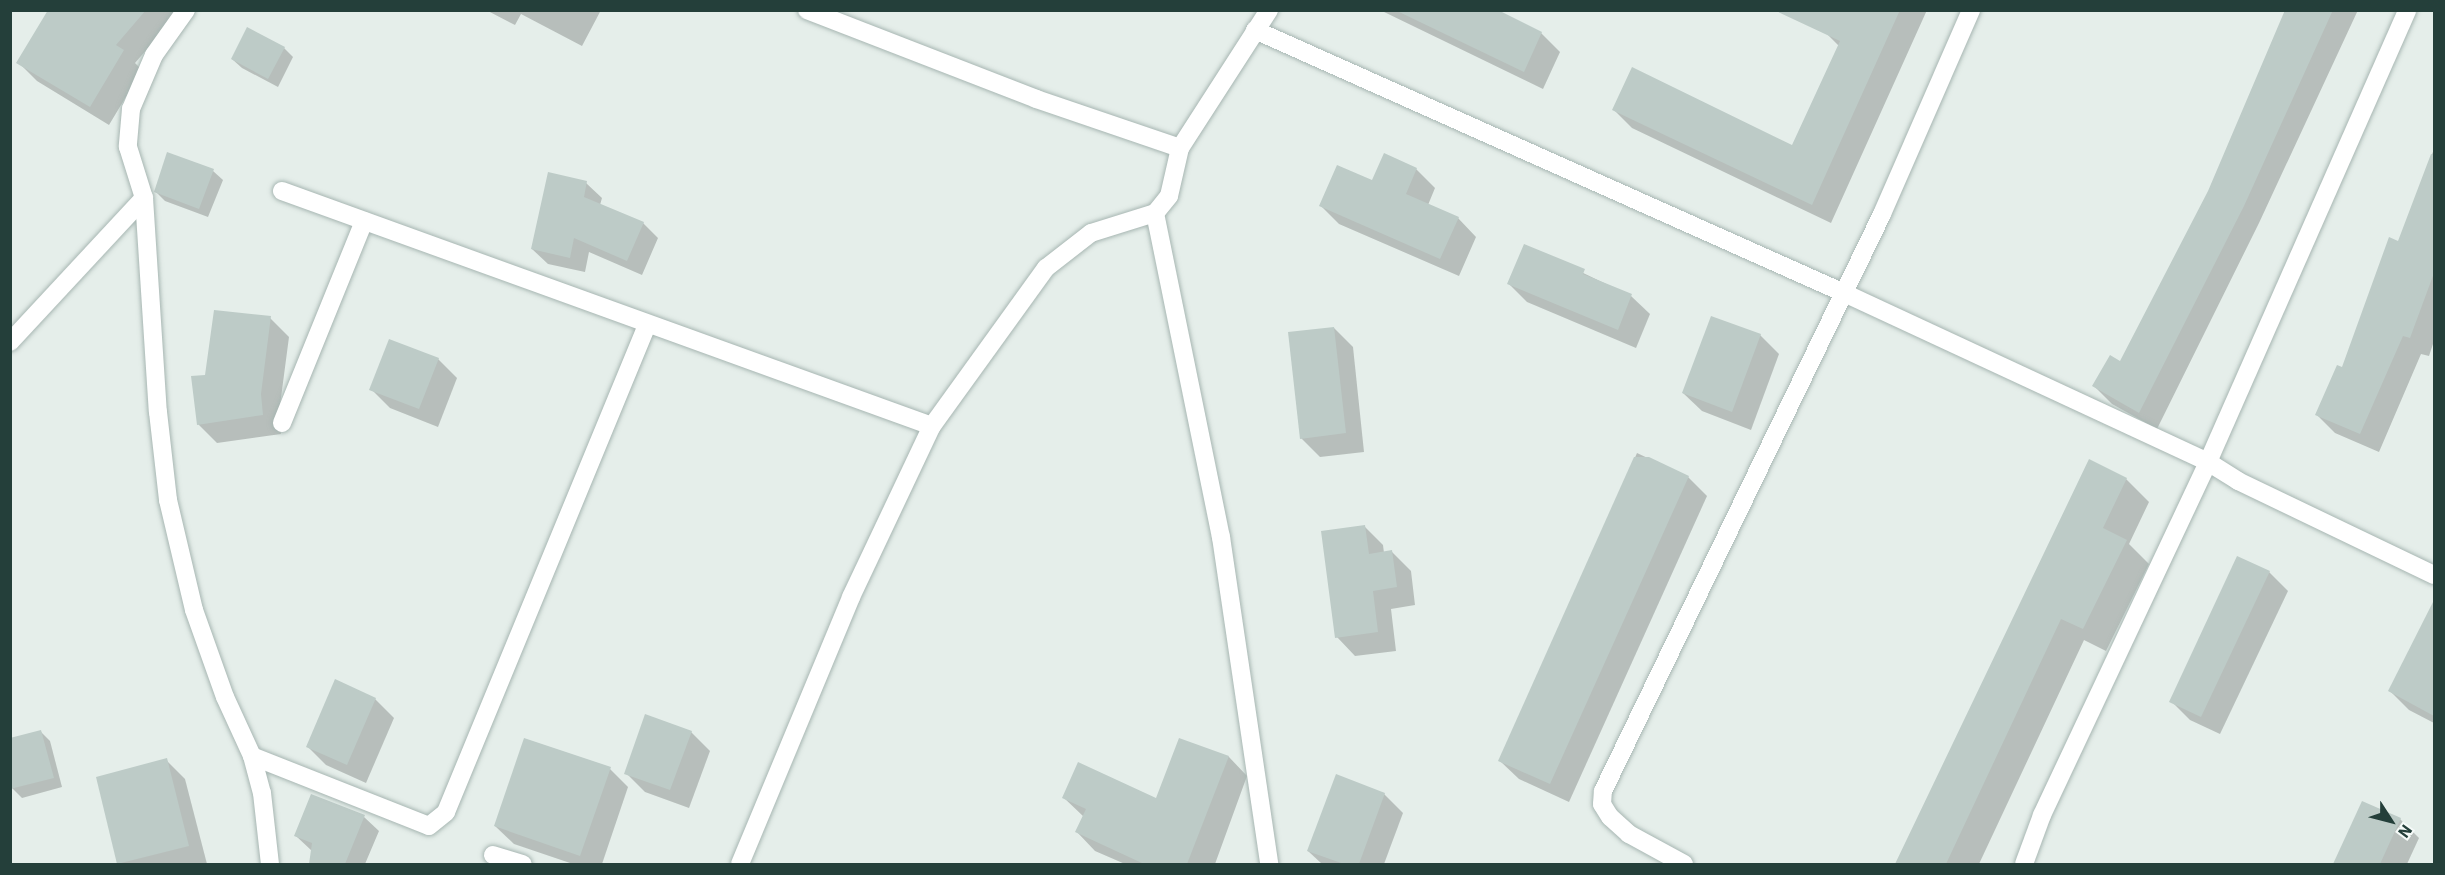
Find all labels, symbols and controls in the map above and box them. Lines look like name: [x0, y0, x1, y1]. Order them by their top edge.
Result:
north arrow: [2361, 791, 2421, 851]
text: N: [2394, 821, 2417, 842]

